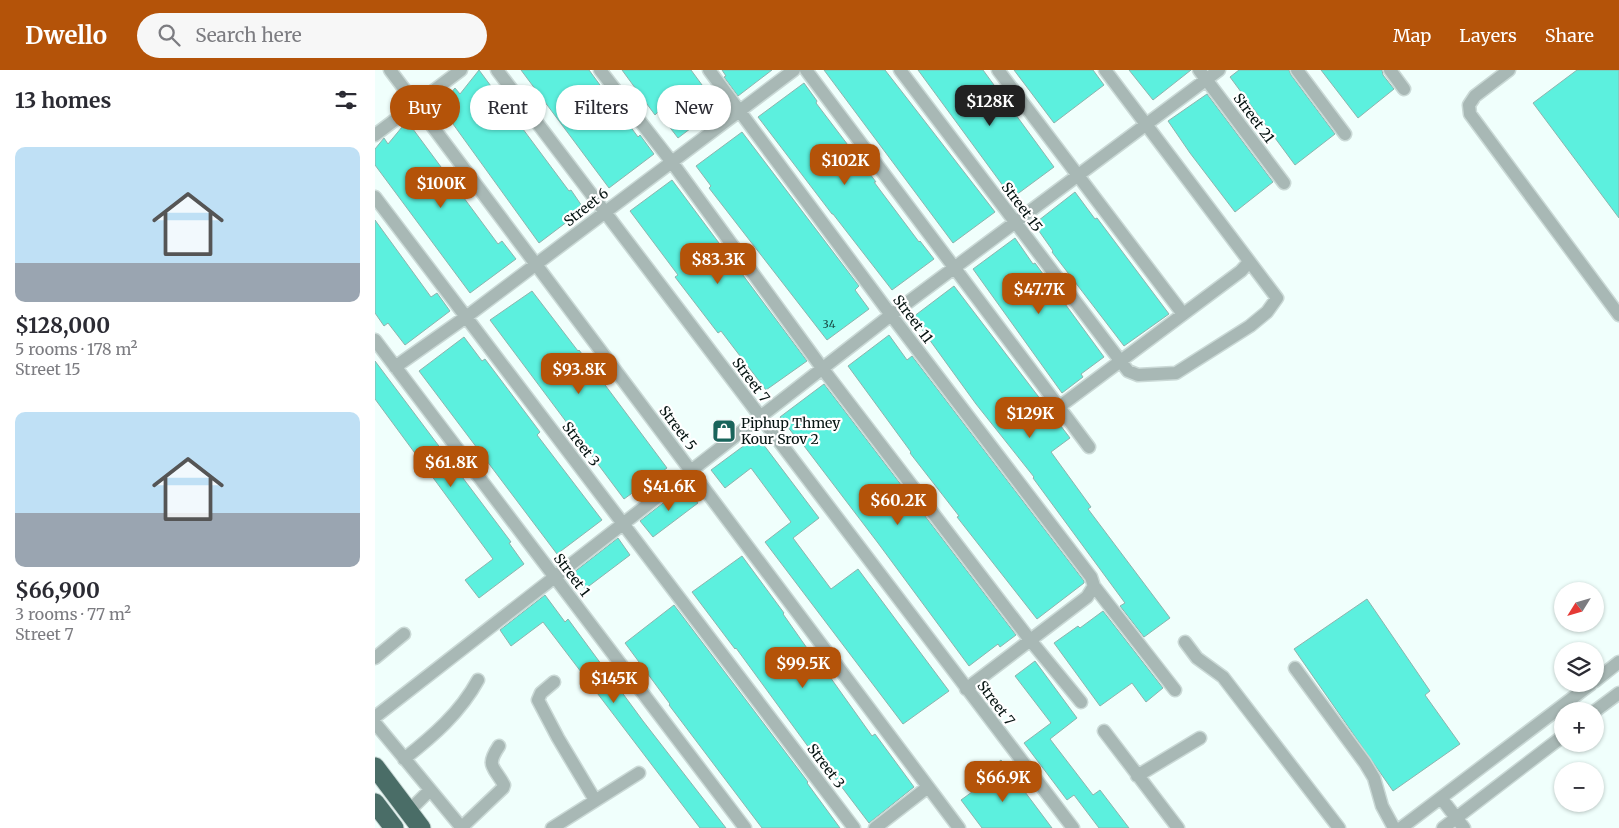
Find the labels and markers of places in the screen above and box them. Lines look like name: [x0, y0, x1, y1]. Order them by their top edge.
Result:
pin: $128K: [955, 85, 1025, 127]
pin: $102K: [810, 144, 880, 186]
pin: $100K: [406, 166, 476, 209]
pin: $83.3K: [677, 242, 759, 285]
pin: $47.7K: [998, 272, 1080, 315]
pin: $93.8K: [538, 352, 620, 395]
pin: $129K: [995, 396, 1065, 439]
place label: Piphup Thmey Kour Srov 2: [741, 414, 841, 448]
shop icon: Piphup Thmey Kour Srov 2: [711, 418, 737, 444]
pin: $61.8K: [410, 446, 492, 488]
pin: $41.6K: [628, 470, 710, 512]
pin: $60.2K: [857, 484, 939, 526]
pin: $99.5K: [762, 646, 844, 689]
pin: $145K: [579, 662, 649, 704]
pin: $66.9K: [962, 760, 1044, 803]

